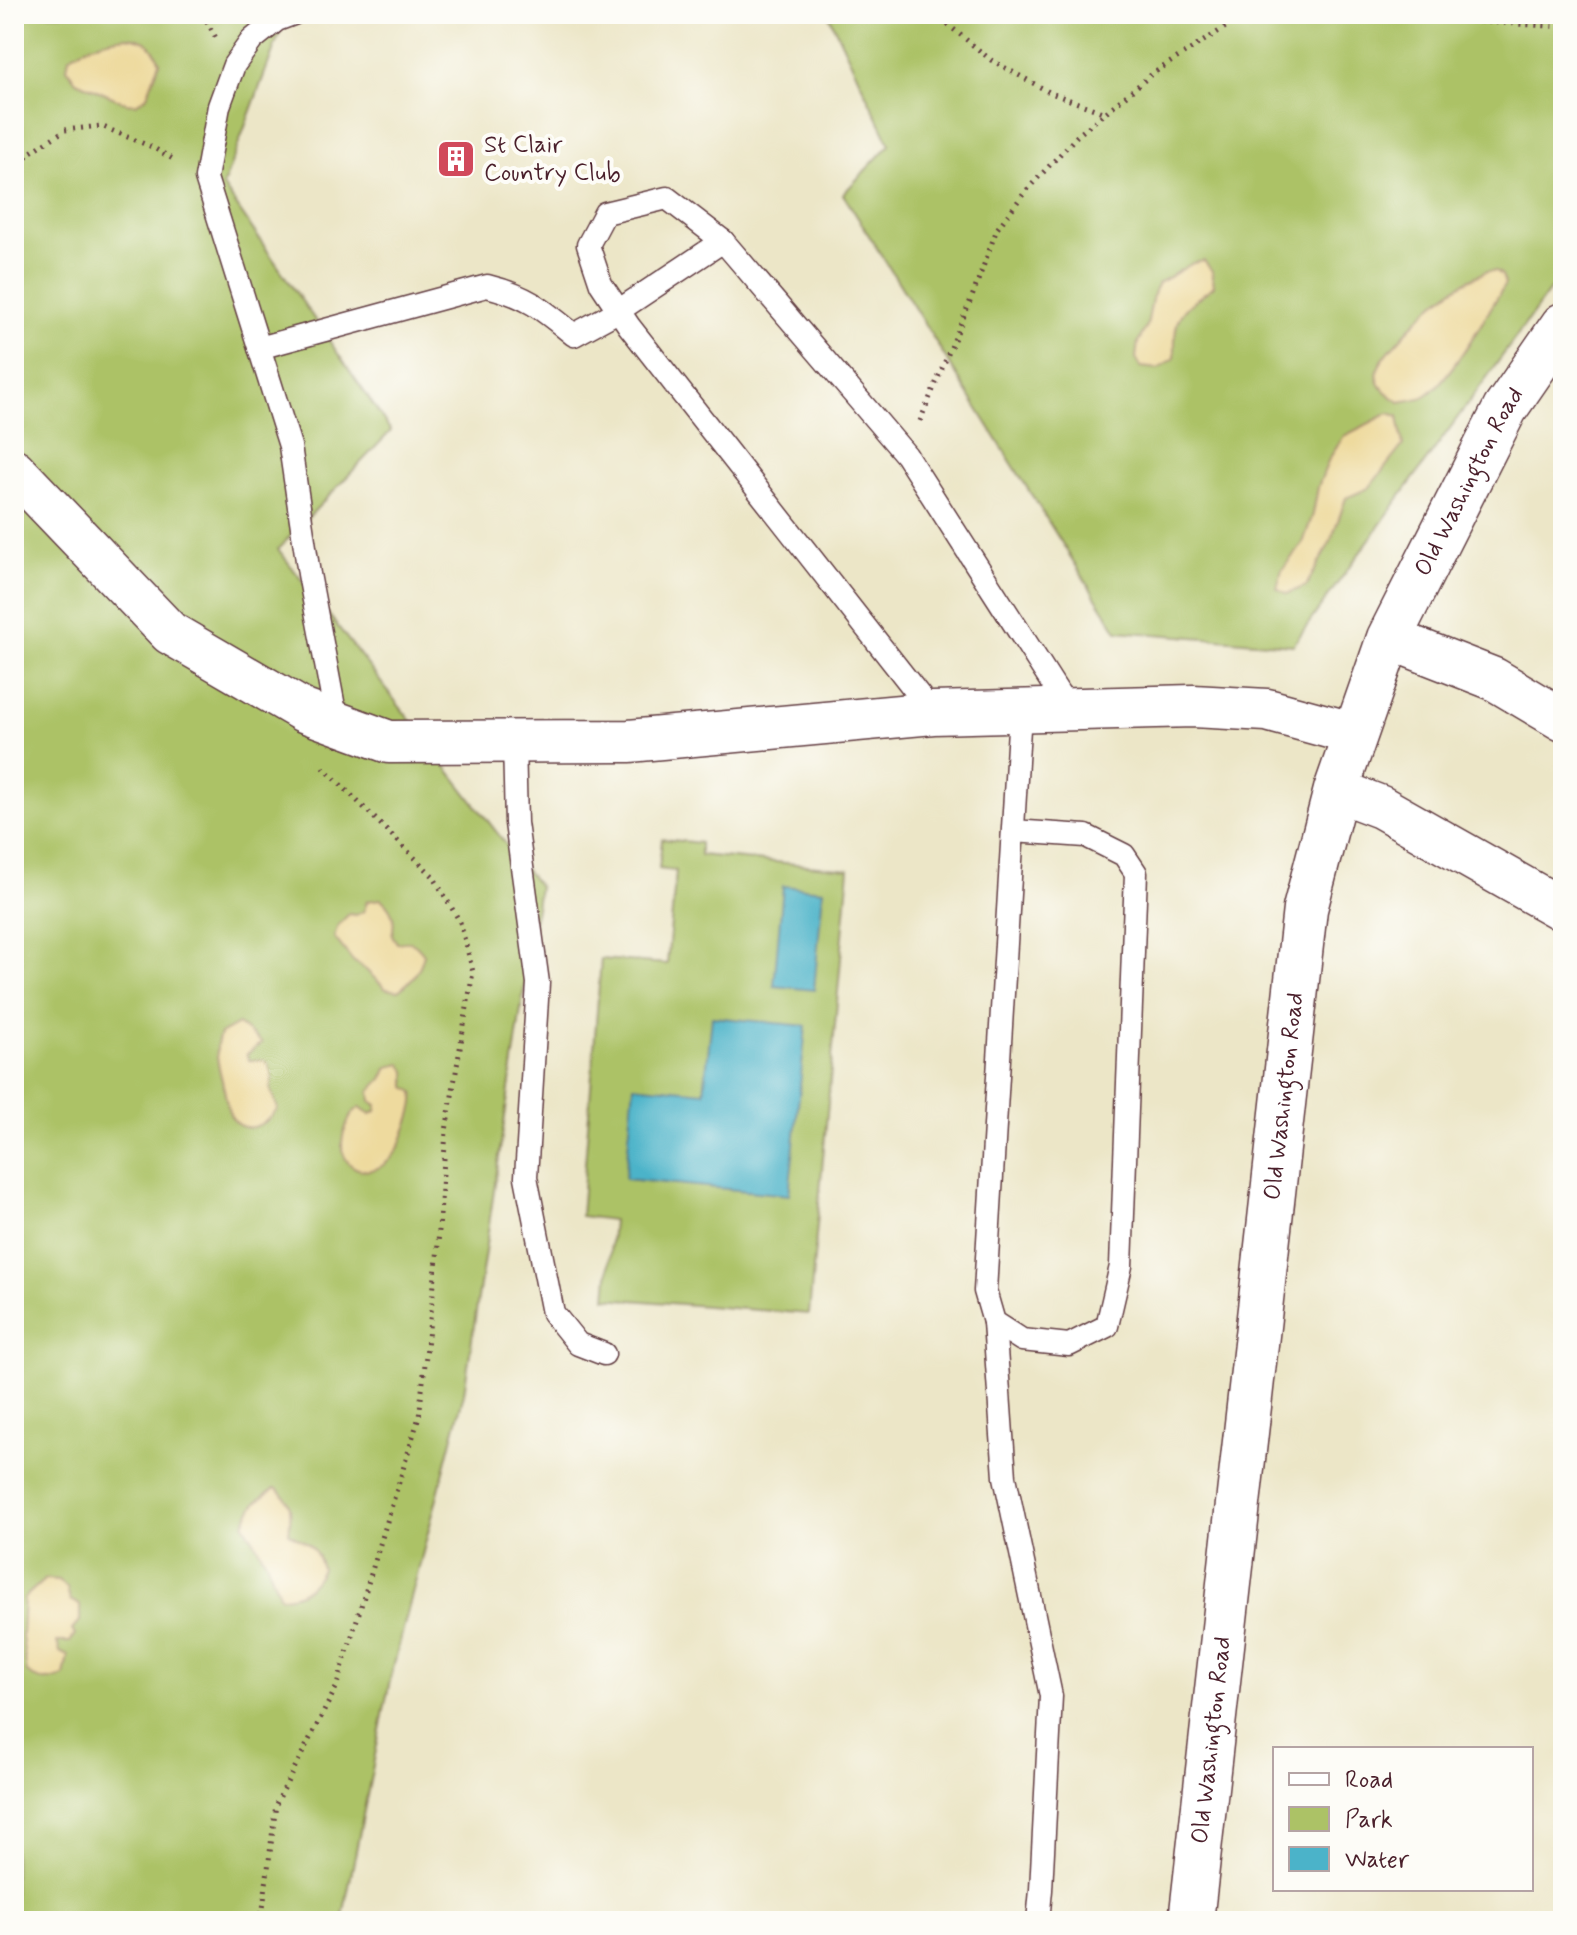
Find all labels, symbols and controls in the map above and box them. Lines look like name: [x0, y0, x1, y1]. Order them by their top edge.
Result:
place label: St Clair Country Club: [484, 130, 621, 189]
building icon: St Clair Country Club: [435, 138, 477, 180]
street label: Old Washington Road: [1407, 381, 1531, 581]
street label: Old Washington Road: [1257, 991, 1311, 1202]
street label: Old Washington Road: [1184, 1635, 1238, 1846]
legend: [1273, 1747, 1533, 1891]
text: Road: [1345, 1765, 1393, 1796]
text: Park: [1345, 1805, 1393, 1836]
text: Water: [1345, 1845, 1410, 1876]

